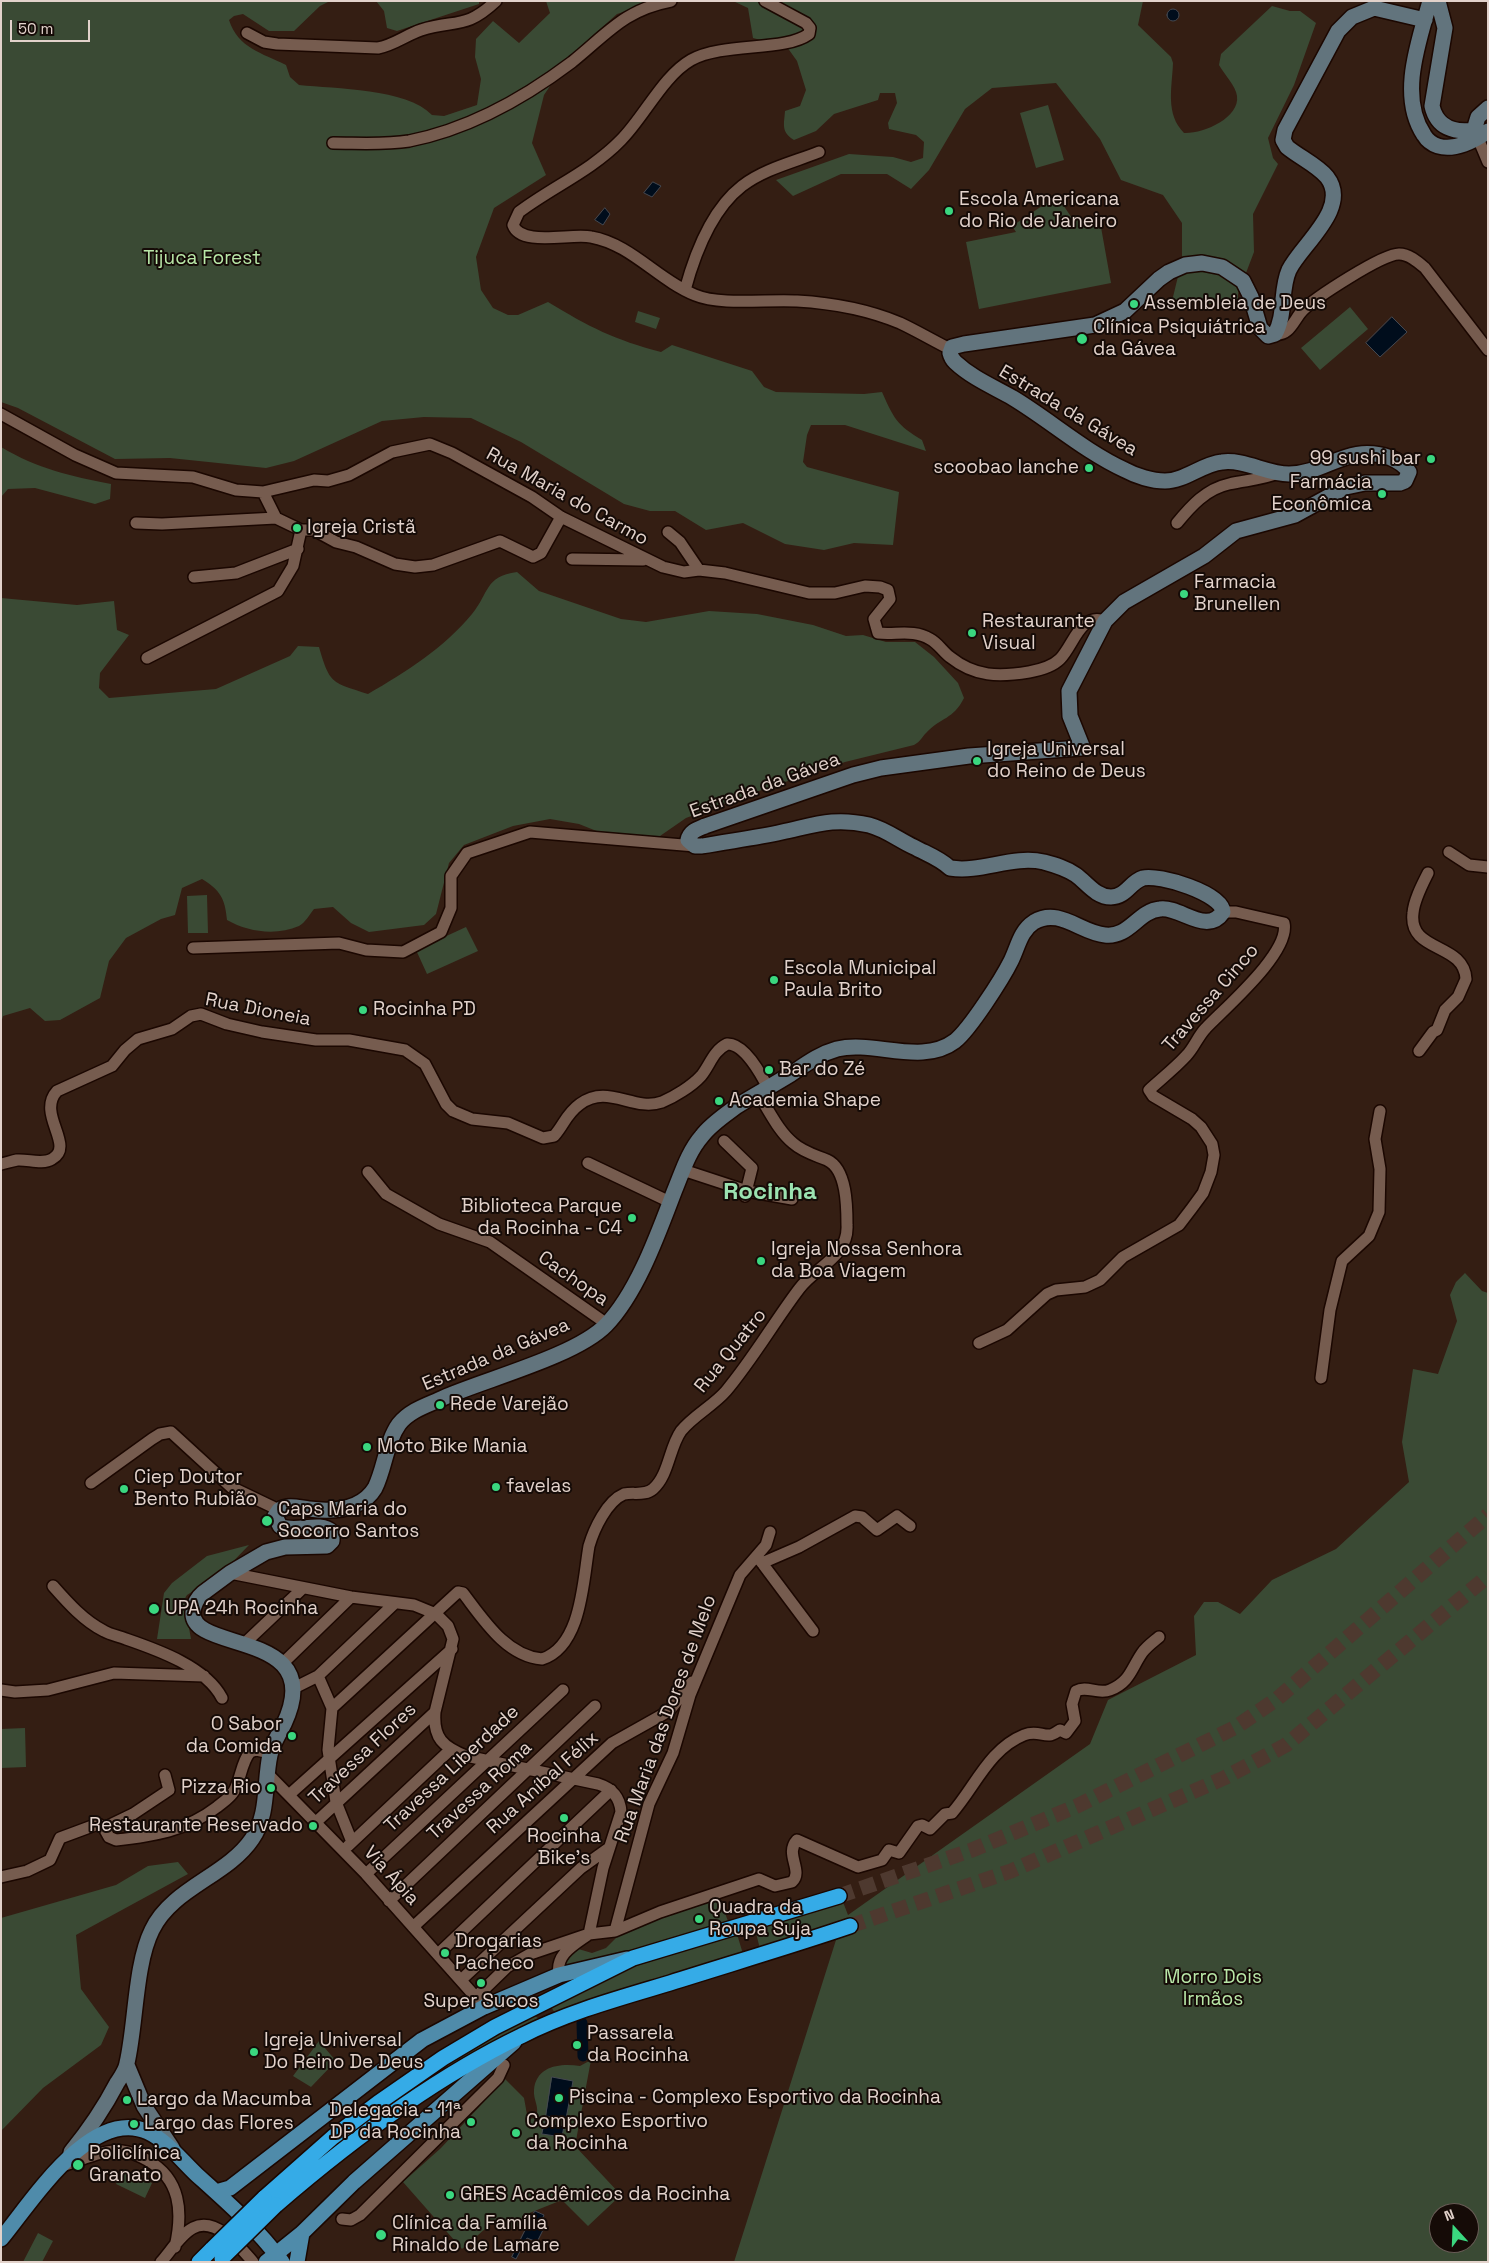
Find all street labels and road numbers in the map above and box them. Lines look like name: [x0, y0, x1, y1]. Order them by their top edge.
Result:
street label: Estrada da Gávea: [994, 361, 1142, 461]
street label: Rua Maria do Carmo: [482, 443, 652, 551]
street label: Estrada da Gávea: [687, 748, 843, 824]
street label: Travessa Cinco: [1158, 939, 1264, 1057]
street label: Rua Dioneia: [203, 989, 313, 1031]
street label: Cachopa: [533, 1246, 613, 1312]
street label: Rua Quatro: [690, 1304, 772, 1398]
street label: Estrada da Gávea: [419, 1314, 573, 1396]
street label: Rua Maria das Dores de Melo: [610, 1592, 722, 1846]
street label: Travessa Flores: [305, 1698, 421, 1810]
street label: Travessa Liberdade: [380, 1701, 524, 1837]
street label: Rua Aníbal Félix: [482, 1727, 604, 1839]
street label: Travessa Roma: [423, 1737, 537, 1845]
street label: Via Ápia: [358, 1842, 424, 1910]

